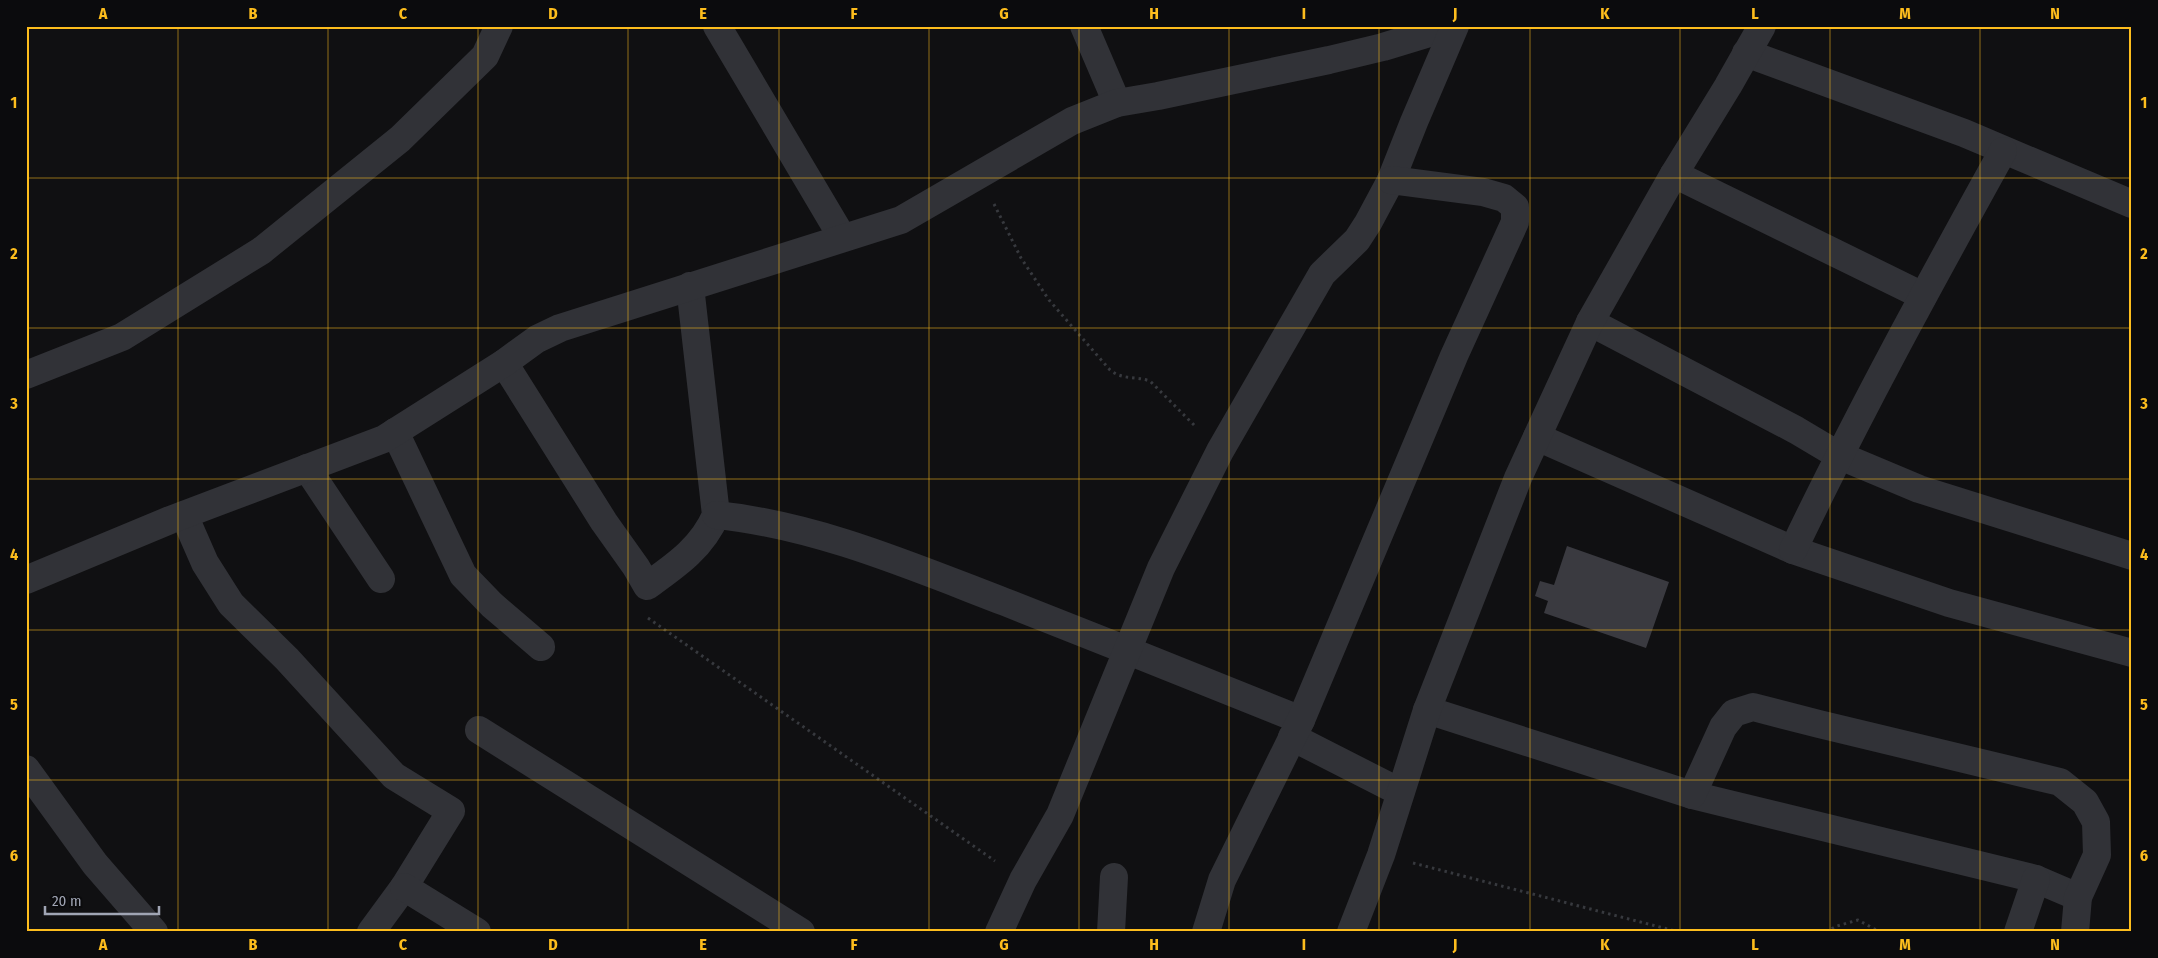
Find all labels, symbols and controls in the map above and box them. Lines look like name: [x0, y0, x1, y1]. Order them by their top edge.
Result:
text: A: [98, 4, 108, 23]
text: B: [249, 4, 258, 23]
text: C: [399, 4, 408, 23]
text: D: [548, 4, 558, 23]
text: E: [699, 4, 707, 23]
text: F: [850, 4, 858, 23]
text: G: [999, 4, 1009, 23]
text: H: [1149, 4, 1159, 23]
text: I: [1302, 4, 1306, 23]
text: J: [1452, 4, 1457, 23]
text: K: [1600, 4, 1610, 23]
text: L: [1751, 4, 1759, 23]
text: M: [1899, 4, 1911, 23]
text: N: [2050, 4, 2060, 23]
text: 1: [11, 93, 17, 112]
text: 1: [2141, 93, 2147, 112]
text: 2: [9, 244, 18, 263]
text: 2: [2139, 244, 2148, 263]
text: 3: [9, 394, 18, 413]
text: 3: [2139, 394, 2148, 413]
text: 4: [10, 545, 18, 564]
text: 4: [2140, 545, 2148, 564]
text: 5: [10, 695, 18, 714]
text: 5: [2140, 695, 2148, 714]
text: 6: [10, 846, 18, 865]
text: 6: [2140, 846, 2148, 865]
scale bar: [45, 883, 159, 915]
text: 20 m: [52, 892, 82, 910]
text: A: [98, 935, 108, 954]
text: B: [249, 935, 258, 954]
text: C: [399, 935, 408, 954]
text: D: [548, 935, 558, 954]
text: E: [699, 935, 707, 954]
text: F: [850, 935, 858, 954]
text: G: [999, 935, 1009, 954]
text: H: [1149, 935, 1159, 954]
text: I: [1302, 935, 1306, 954]
text: J: [1452, 935, 1457, 954]
text: K: [1600, 935, 1610, 954]
text: L: [1751, 935, 1759, 954]
text: M: [1899, 935, 1911, 954]
text: N: [2050, 935, 2060, 954]

